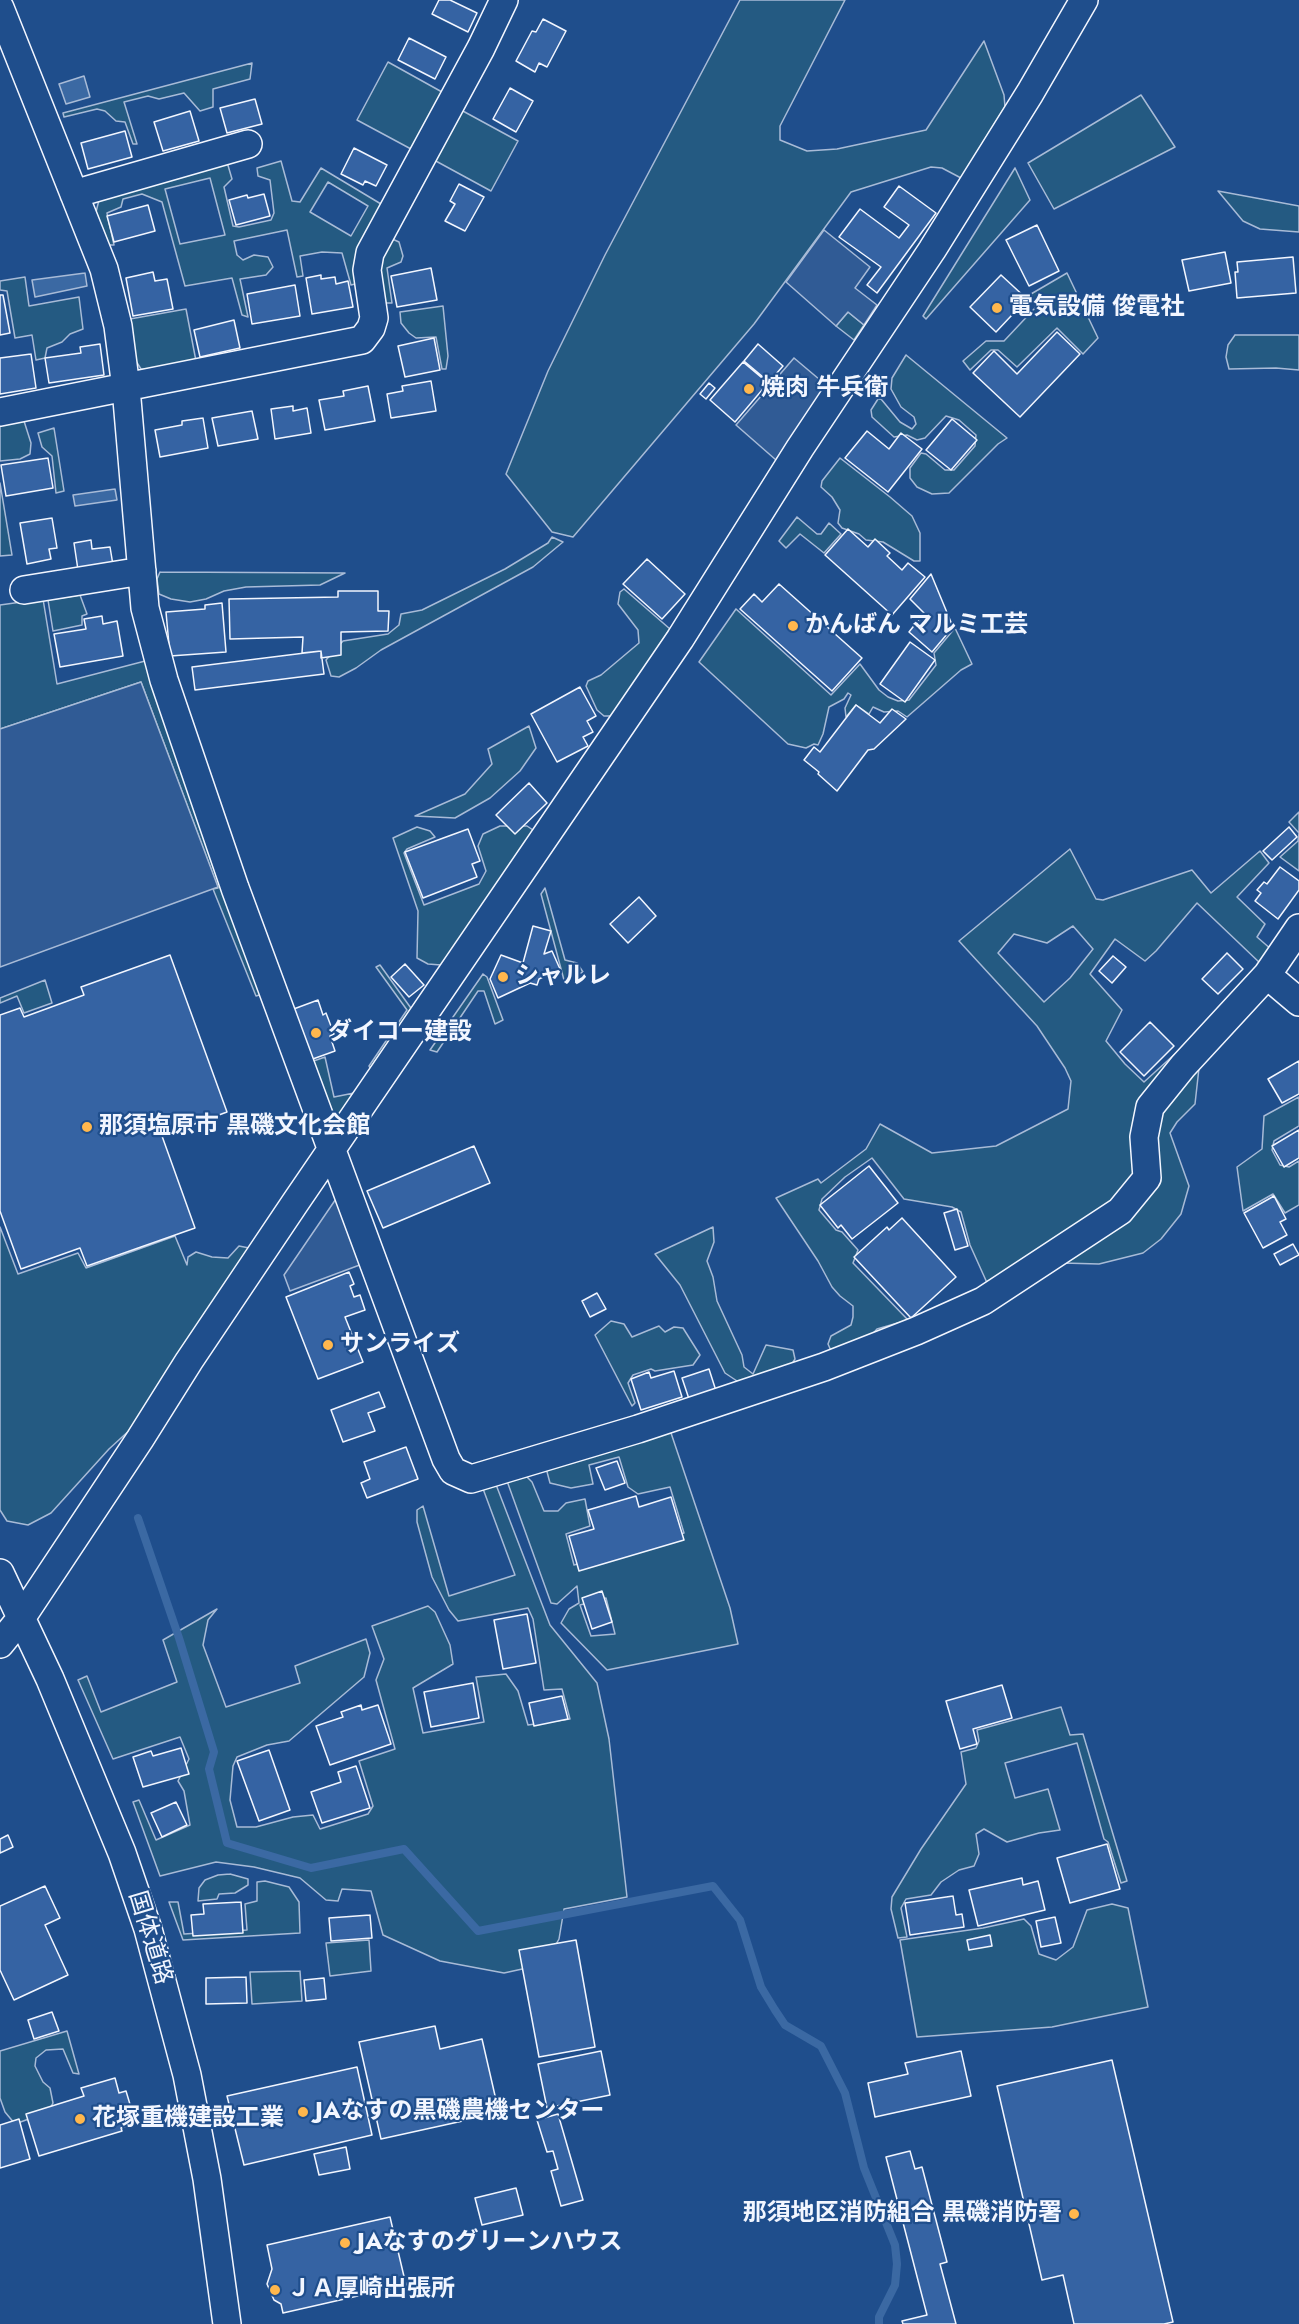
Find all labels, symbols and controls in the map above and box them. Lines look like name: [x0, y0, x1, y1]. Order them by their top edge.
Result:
place label: 電気設備 俊電社: [1009, 294, 1184, 322]
marker: 電気設備 俊電社: [990, 301, 1004, 315]
place label: 焼肉 牛兵衛: [761, 375, 888, 403]
marker: 焼肉 牛兵衛: [742, 382, 756, 396]
place label: かんばん マルミ工芸: [805, 612, 1028, 640]
marker: かんばん マルミ工芸: [786, 619, 800, 633]
place label: シャルレ: [515, 963, 611, 991]
marker: シャルレ: [496, 970, 510, 984]
place label: ダイコー建設: [328, 1019, 472, 1047]
marker: ダイコー建設: [309, 1026, 323, 1040]
place label: 那須塩原市 黒磯文化会館: [99, 1113, 370, 1141]
marker: 那須塩原市 黒磯文化会館: [80, 1120, 94, 1134]
place label: サンライズ: [340, 1331, 460, 1359]
marker: サンライズ: [321, 1338, 335, 1352]
street label: 国体道路: [121, 1888, 177, 1988]
place label: JAなすの黒磯農機センター: [315, 2098, 605, 2126]
place label: 花塚重機建設工業: [92, 2105, 284, 2133]
marker: JAなすの黒磯農機センター: [296, 2105, 310, 2119]
marker: 花塚重機建設工業: [73, 2112, 87, 2126]
place label: 那須地区消防組合 黒磯消防署: [743, 2200, 1062, 2228]
marker: 那須地区消防組合 黒磯消防署: [1067, 2207, 1081, 2221]
place label: JAなすのグリーンハウス: [357, 2229, 623, 2257]
marker: JAなすのグリーンハウス: [338, 2236, 352, 2250]
place label: ＪＡ厚崎出張所: [287, 2276, 455, 2304]
marker: ＪＡ厚崎出張所: [268, 2283, 282, 2297]

